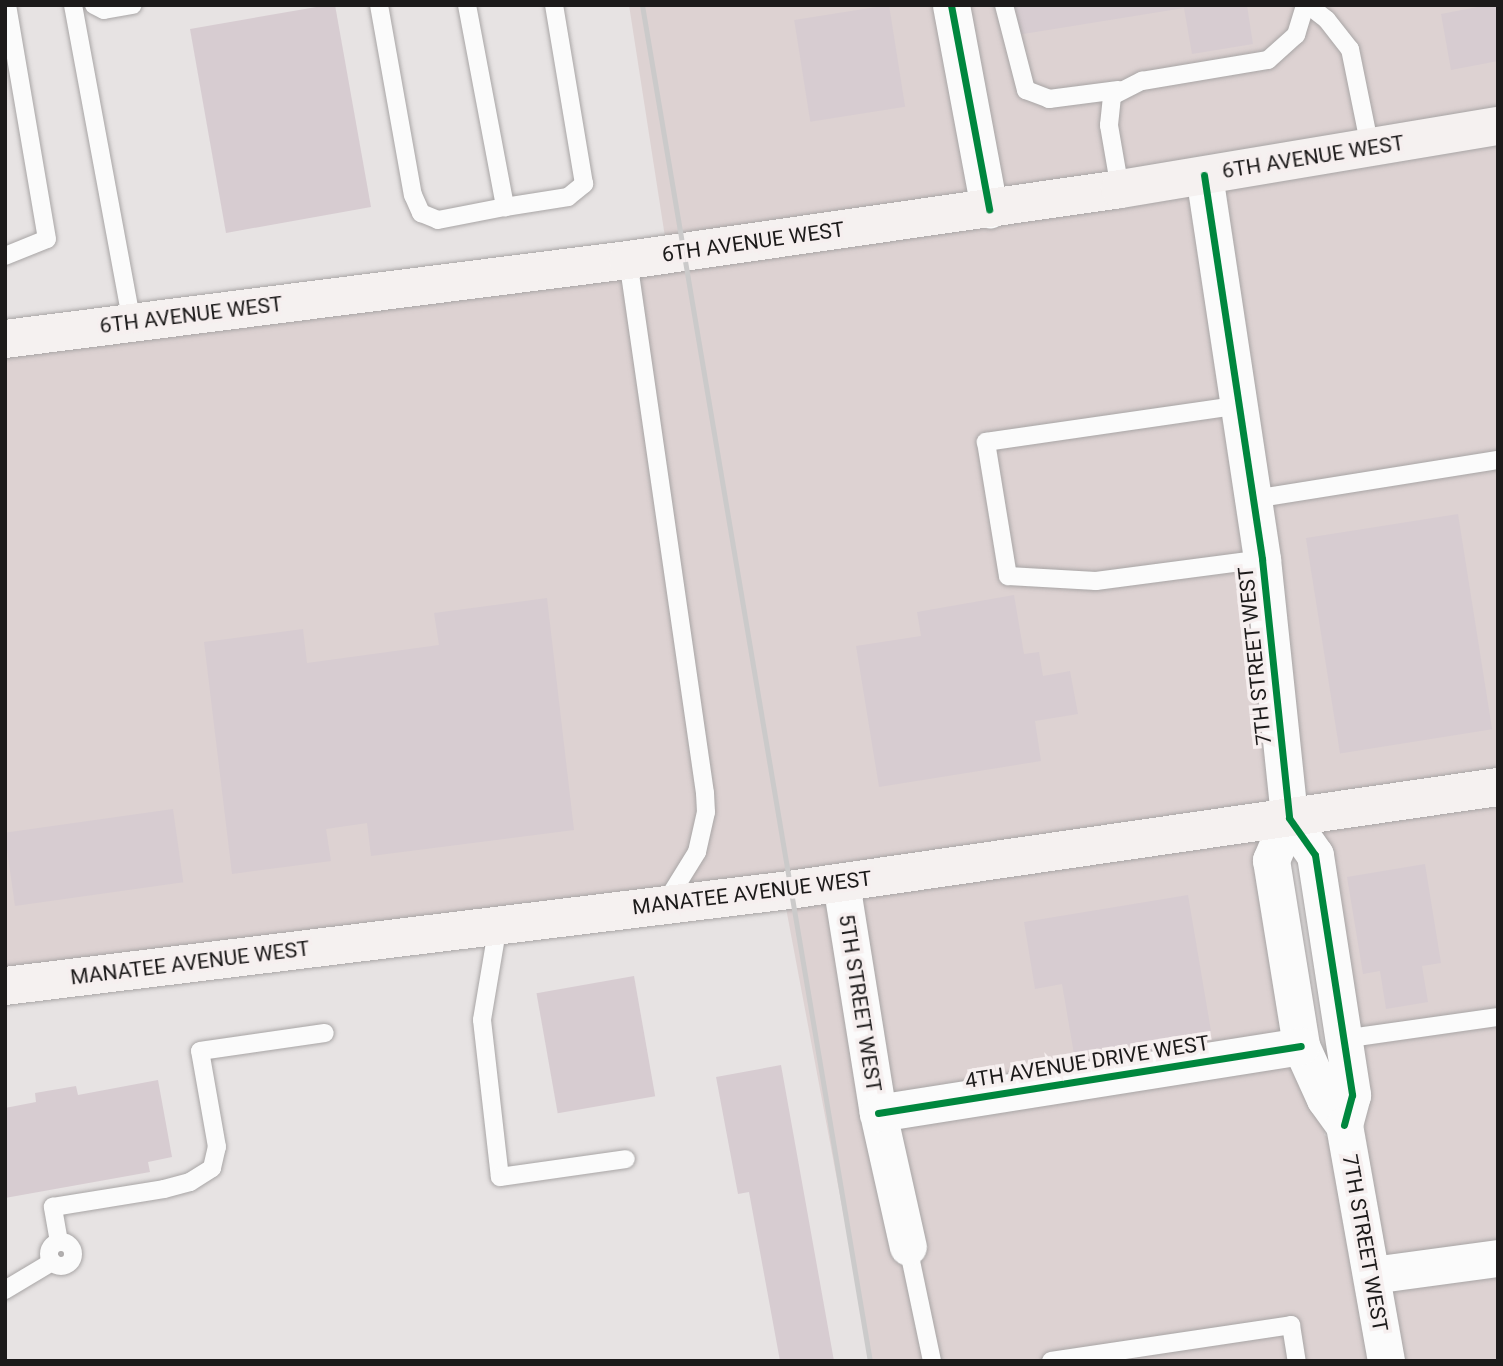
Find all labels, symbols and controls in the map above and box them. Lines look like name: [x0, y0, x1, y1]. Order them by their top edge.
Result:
street label: 6TH AVENUE WEST: [1220, 130, 1406, 184]
street label: 6TH AVENUE WEST: [660, 217, 846, 267]
street label: 6TH AVENUE WEST: [98, 291, 284, 339]
street label: 7TH STREET WEST: [1233, 565, 1277, 747]
street label: MANATEE AVENUE WEST: [631, 866, 873, 920]
street label: 5TH STREET WEST: [833, 912, 887, 1094]
street label: MANATEE AVENUE WEST: [69, 936, 311, 990]
street label: 4TH AVENUE DRIVE WEST: [963, 1030, 1211, 1094]
street label: 7TH STREET WEST: [1337, 1152, 1393, 1334]

